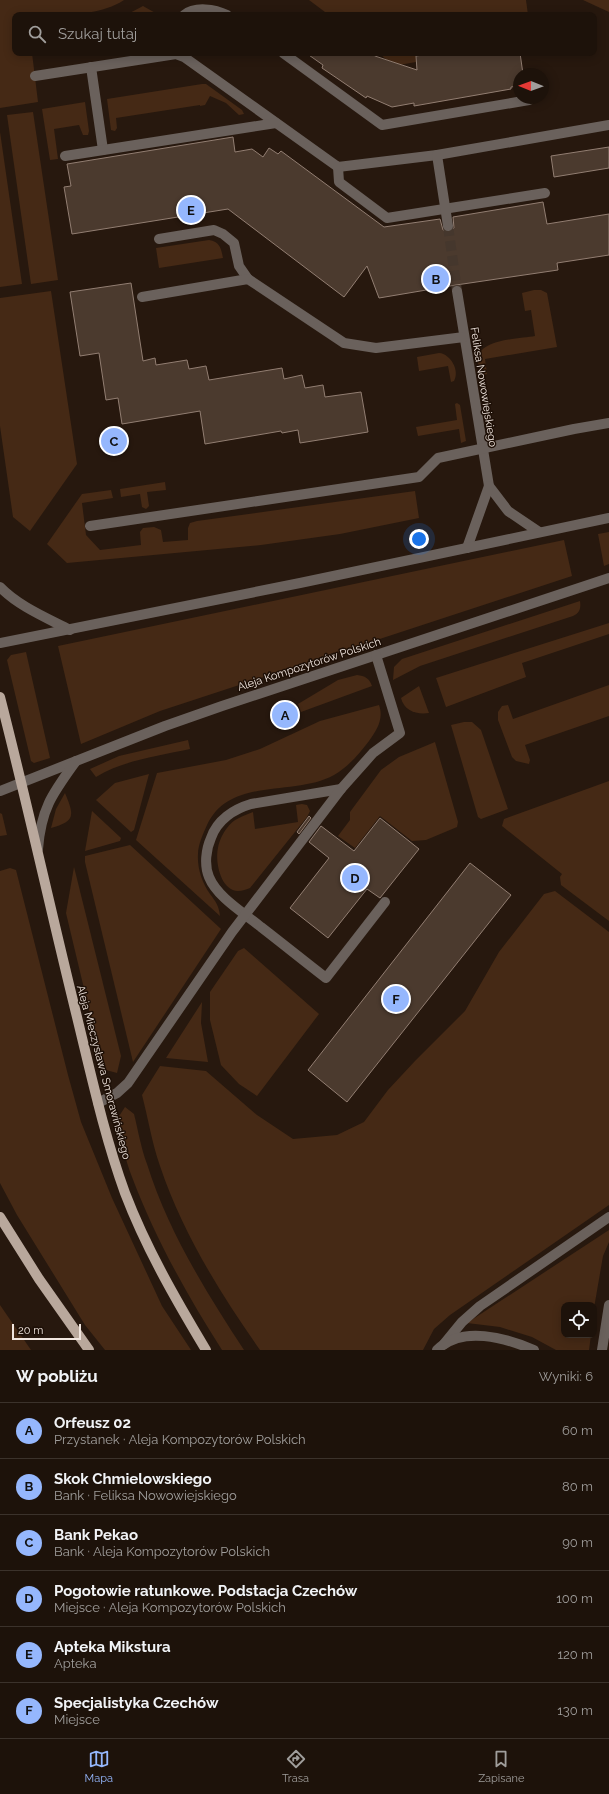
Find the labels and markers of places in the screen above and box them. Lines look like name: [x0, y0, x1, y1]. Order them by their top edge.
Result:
pin: E: [178, 195, 204, 225]
pin: B: [423, 264, 449, 294]
pin: C: [101, 426, 127, 456]
pin: A: [272, 700, 298, 730]
pin: D: [342, 863, 368, 893]
pin: F: [383, 984, 409, 1014]

